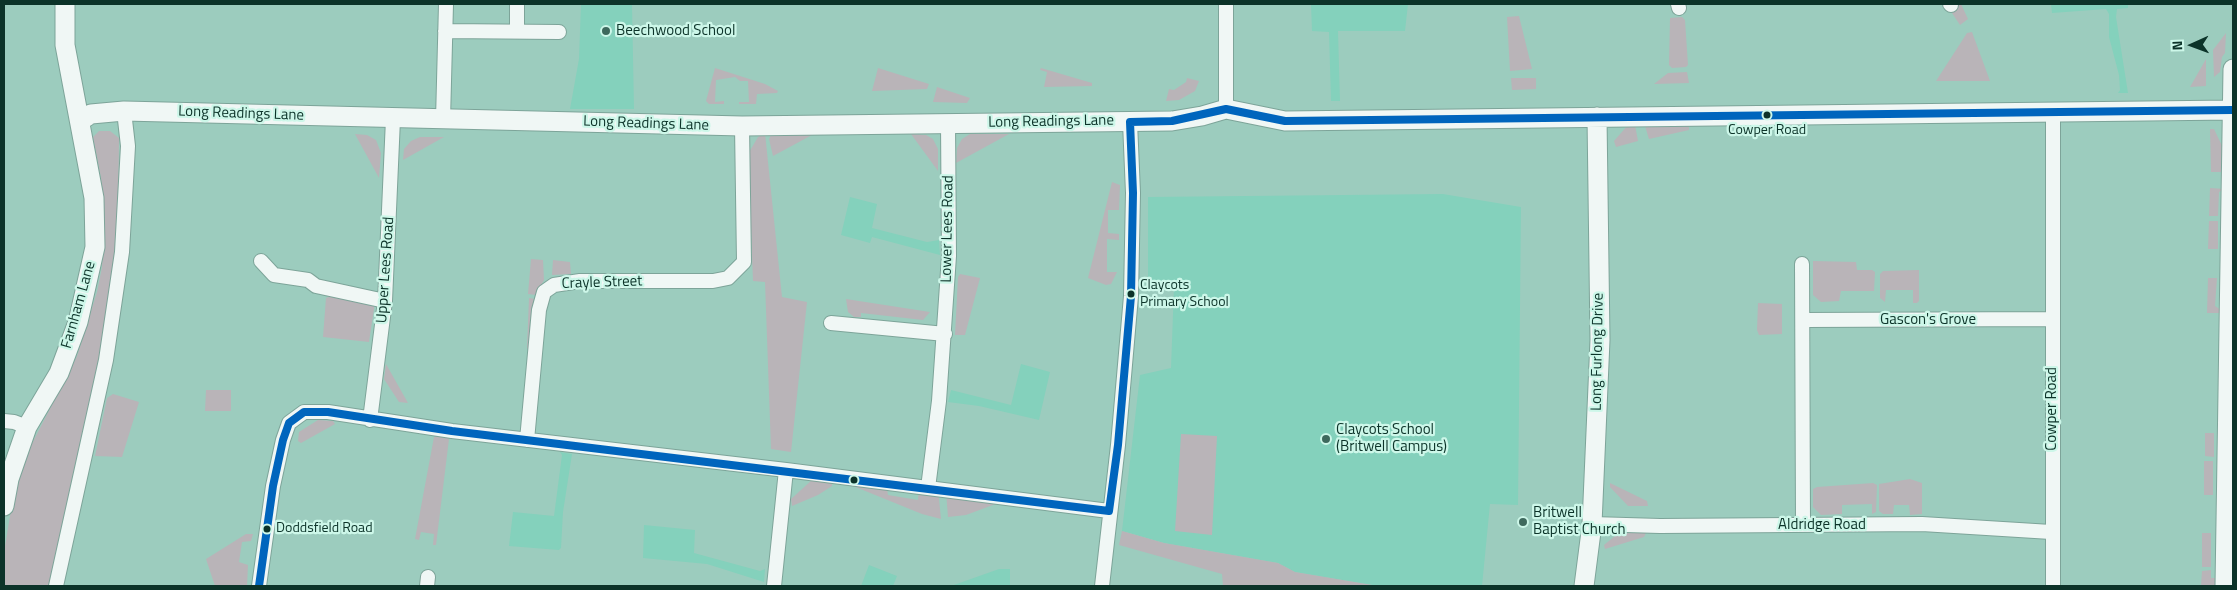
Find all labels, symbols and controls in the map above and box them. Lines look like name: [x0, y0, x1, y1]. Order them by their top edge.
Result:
north arrow: [2167, 20, 2217, 70]
place label: Beechwood School: [616, 22, 735, 40]
marker: Beechwood School: [600, 25, 612, 37]
text: N: [2166, 40, 2187, 51]
street label: Long Readings Lane: [178, 103, 304, 125]
marker: Cowper Road: [1762, 110, 1772, 120]
street label: Long Readings Lane: [988, 112, 1114, 132]
street label: Long Readings Lane: [583, 113, 709, 135]
place label: Cowper Road: [1728, 123, 1806, 139]
street label: Lower Lees Road: [938, 175, 958, 283]
street label: Upper Lees Road: [373, 216, 399, 324]
street label: Farnham Lane: [58, 259, 100, 351]
street label: Crayle Street: [561, 273, 643, 293]
place label: Claycots Primary School: [1140, 278, 1229, 310]
marker: Claycots Primary School: [1126, 289, 1136, 299]
street label: Long Furlong Drive: [1588, 293, 1608, 411]
street label: Gascon's Grove: [1880, 311, 1976, 329]
street label: Cowper Road: [2043, 367, 2061, 451]
place label: Claycots School (Britwell Campus): [1336, 421, 1447, 456]
marker: Claycots School (Britwell Campus): [1320, 433, 1332, 445]
unlabelled marker: [849, 475, 859, 485]
place label: Britwell Baptist Church: [1533, 504, 1626, 539]
marker: Britwell Baptist Church: [1517, 516, 1529, 528]
street label: Aldridge Road: [1778, 516, 1866, 534]
place label: Doddsfield Road: [276, 521, 373, 537]
marker: Doddsfield Road: [262, 524, 272, 534]

